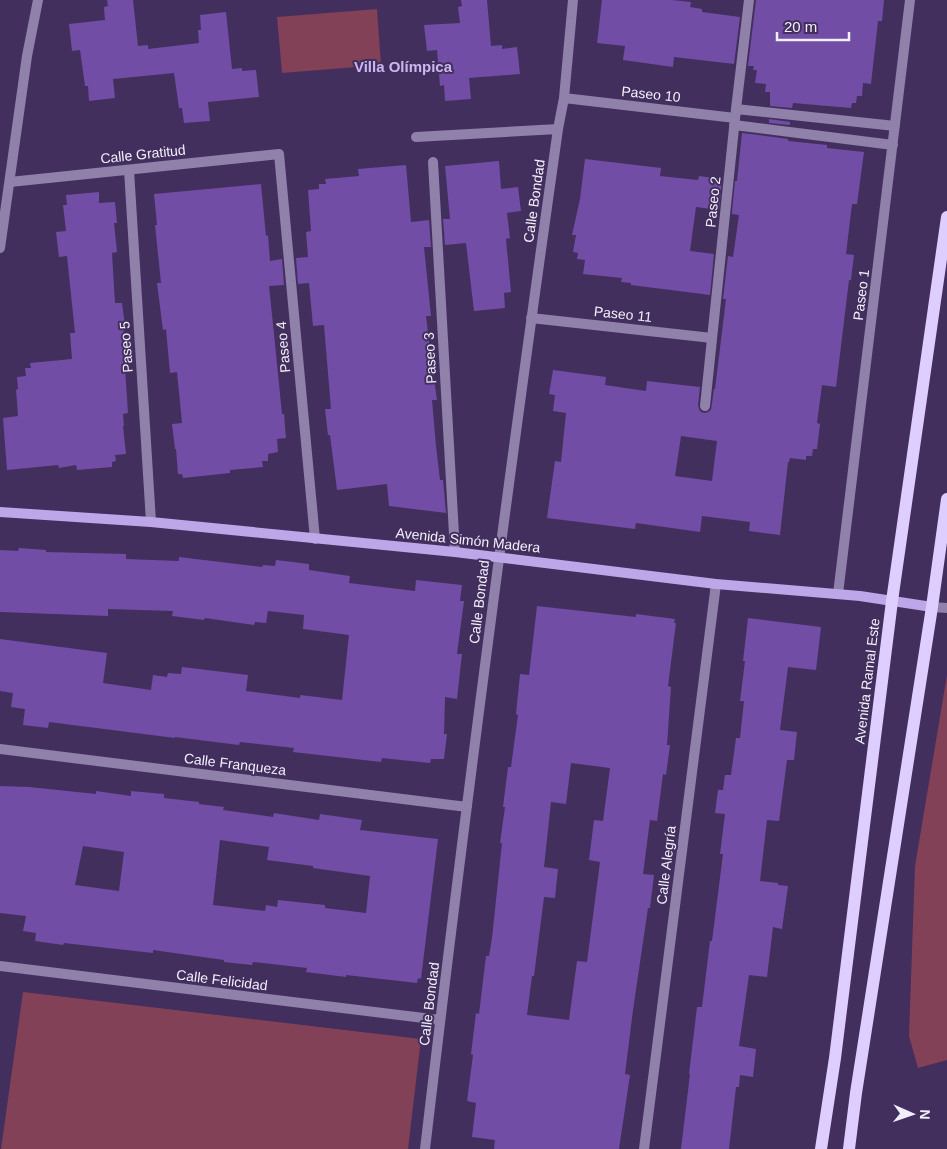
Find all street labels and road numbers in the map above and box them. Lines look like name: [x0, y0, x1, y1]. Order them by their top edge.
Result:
street label: Paseo 10: [621, 83, 681, 105]
street label: Calle Gratitud: [100, 142, 186, 166]
street label: Calle Bondad: [520, 158, 548, 244]
street label: Paseo 2: [702, 175, 724, 228]
street label: Paseo 1: [850, 268, 872, 321]
street label: Paseo 11: [593, 303, 653, 325]
street label: Paseo 5: [116, 321, 136, 373]
street label: Paseo 4: [273, 321, 293, 373]
street label: Paseo 3: [421, 332, 439, 384]
street label: Avenida Simón Madera: [395, 524, 541, 556]
street label: Calle Bondad: [466, 559, 492, 645]
street label: Avenida Ramal Este: [851, 617, 883, 745]
street label: Calle Franqueza: [183, 750, 287, 778]
street label: Calle Alegría: [653, 824, 679, 905]
street label: Calle Bondad: [416, 961, 442, 1047]
street label: Calle Felicidad: [175, 966, 269, 994]

